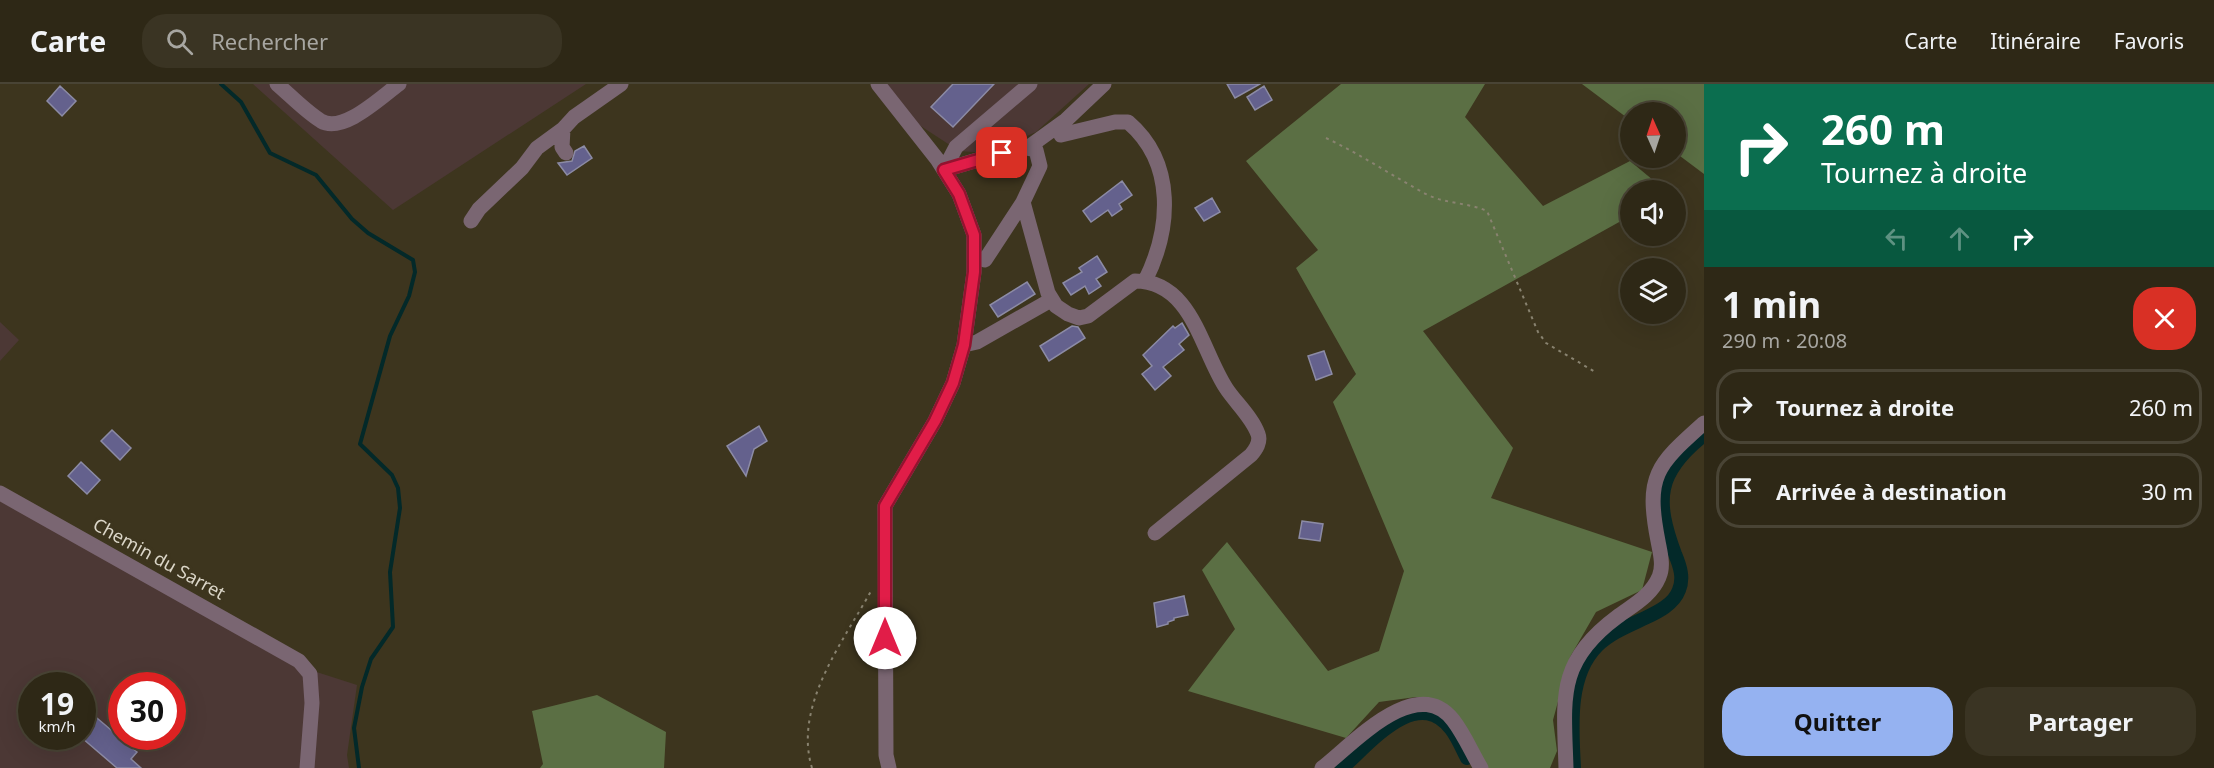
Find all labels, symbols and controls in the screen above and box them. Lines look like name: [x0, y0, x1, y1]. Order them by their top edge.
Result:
search box: [142, 14, 562, 68]
text: Carte: [30, 22, 106, 60]
icon: search: [163, 25, 196, 58]
text: Rechercher: [211, 26, 328, 56]
text: Carte: [1904, 27, 1957, 55]
text: Itinéraire: [1990, 27, 2081, 55]
text: Favoris: [2114, 27, 2184, 55]
text: 260 m: [1821, 100, 1945, 157]
north arrow: [1620, 102, 1686, 168]
map controls: [1620, 102, 1686, 324]
icon: right: [1722, 108, 1800, 186]
pin: [976, 127, 1027, 178]
icon: arrive: [985, 136, 1018, 169]
text: Tournez à droite: [1821, 154, 2027, 191]
button: sound: [1620, 180, 1686, 246]
icon: left: [1880, 222, 1913, 255]
icon: ahead: [1943, 222, 1976, 255]
icon: right: [2006, 222, 2039, 255]
button: layers: [1620, 258, 1686, 324]
text: 1 min: [1722, 280, 1821, 329]
button: close: [2133, 287, 2196, 350]
text: 290 m · 20:08: [1722, 327, 1847, 354]
icon: right: [1725, 390, 1758, 423]
text: Tournez à droite: [1776, 392, 1954, 422]
text: 260 m: [2129, 392, 2193, 422]
icon: arrive: [1725, 474, 1758, 507]
text: Arrivée à destination: [1776, 476, 2007, 506]
text: 30 m: [2142, 476, 2193, 506]
street label: Chemin du Sarret: [89, 512, 230, 605]
position arrow: [853, 606, 917, 670]
speed limit sign: 30: [108, 672, 186, 750]
text: 19: [40, 683, 74, 724]
button: Quitter: [1722, 687, 1953, 756]
button: Partager: [1965, 687, 2196, 756]
text: km/h: [39, 716, 75, 736]

